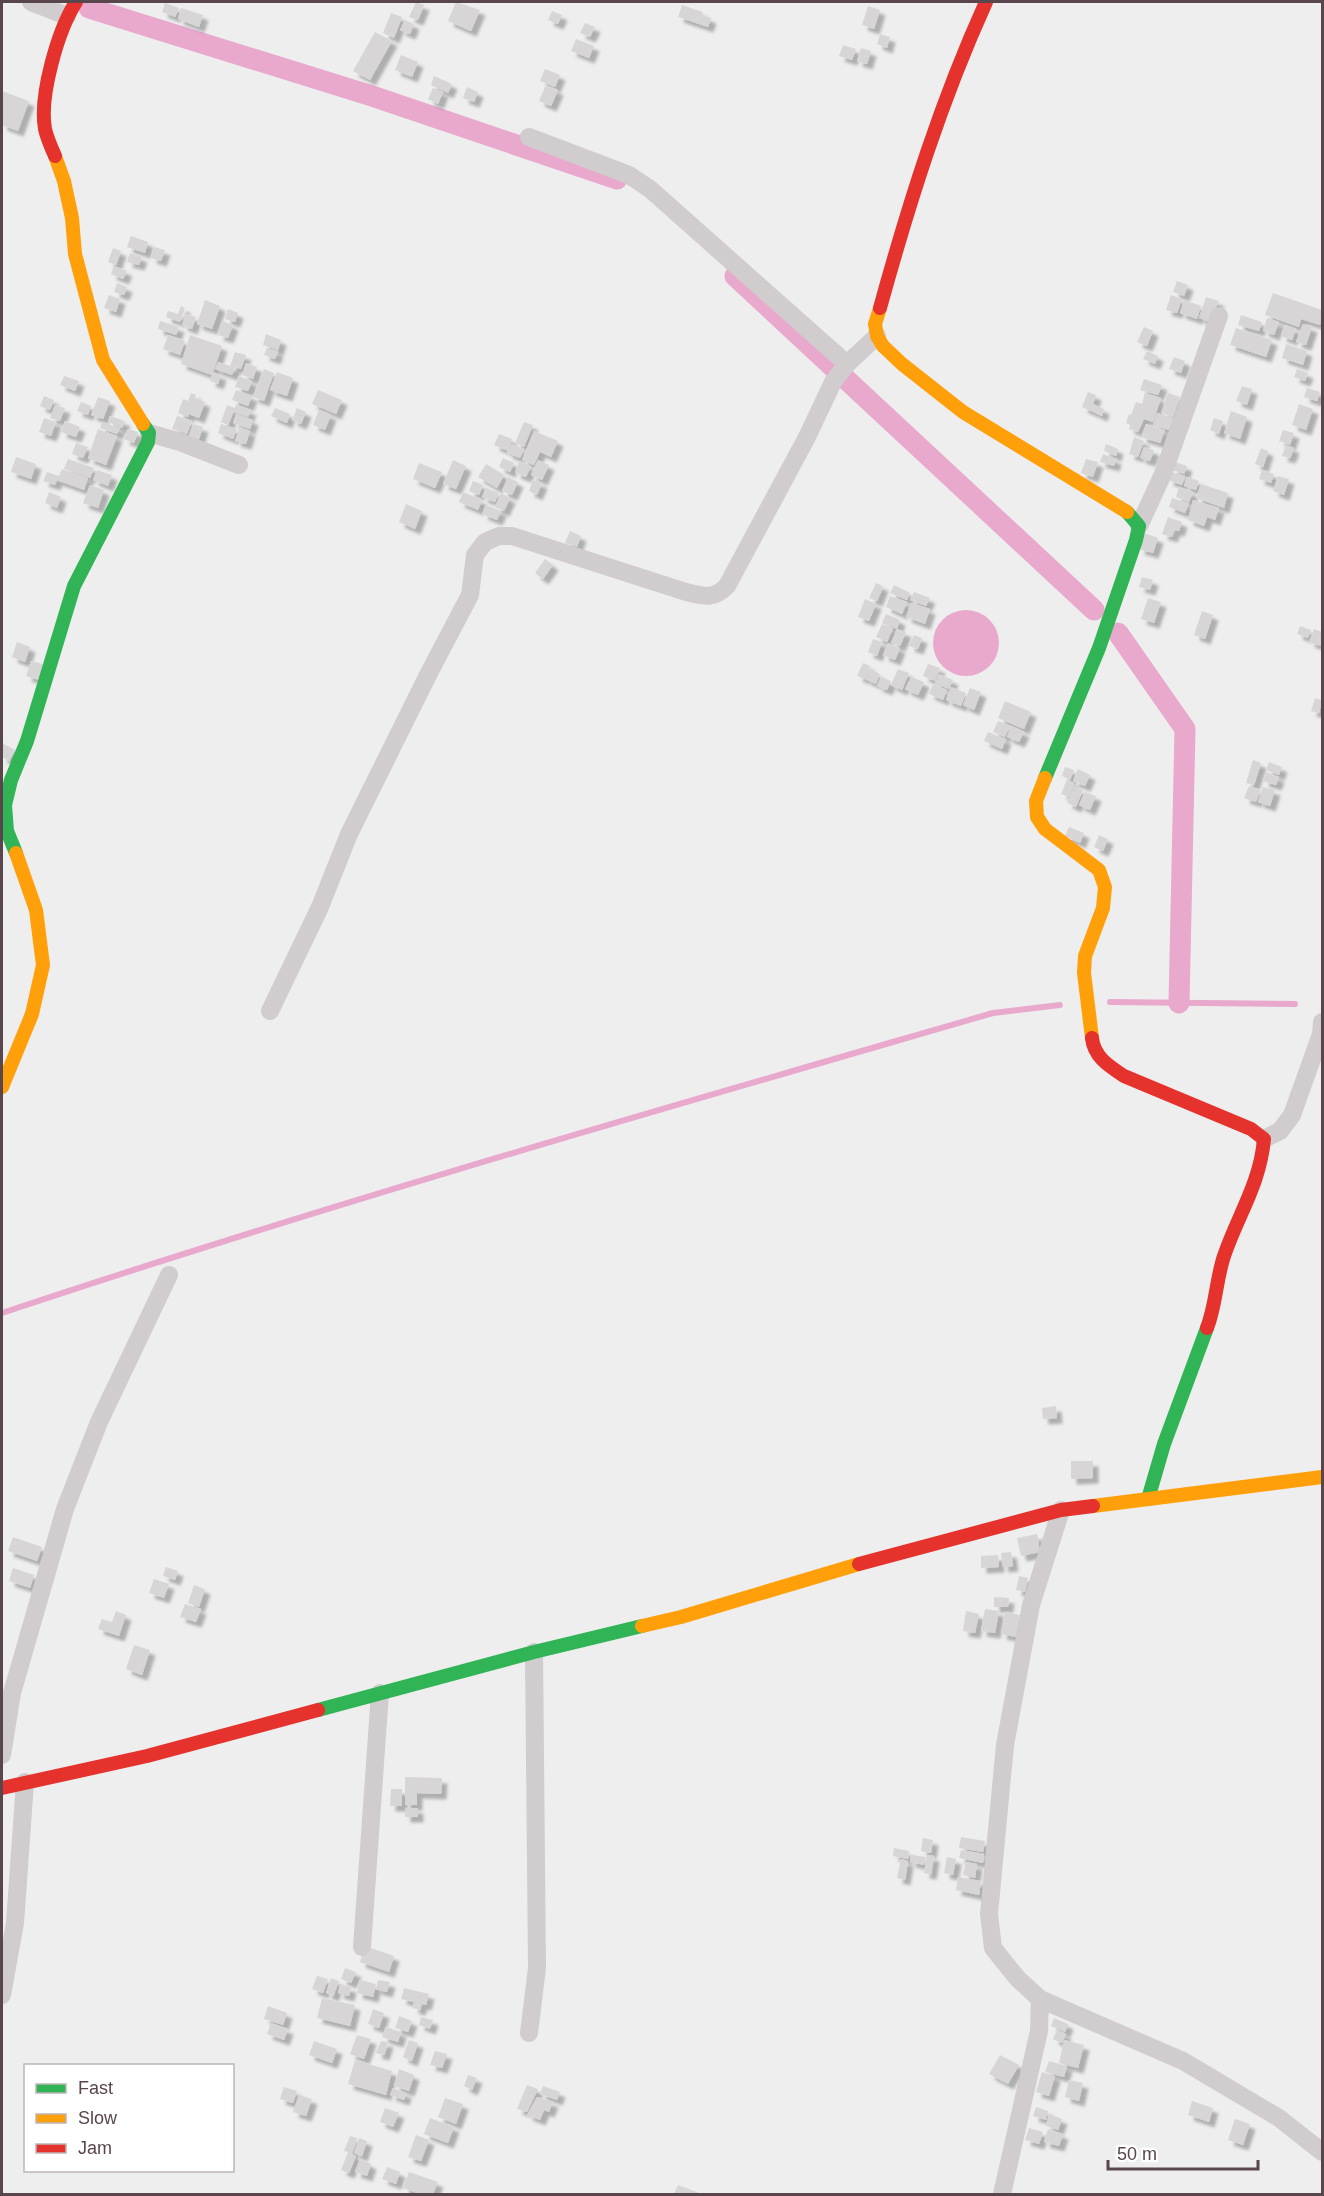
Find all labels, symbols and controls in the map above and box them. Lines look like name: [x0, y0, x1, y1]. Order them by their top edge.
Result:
legend: [24, 2064, 234, 2172]
text: Fast: [78, 2078, 113, 2098]
text: Slow: [78, 2108, 118, 2128]
scale bar: [1108, 2133, 1258, 2171]
text: Jam: [78, 2138, 112, 2158]
text: 50 m: [1117, 2144, 1157, 2164]

